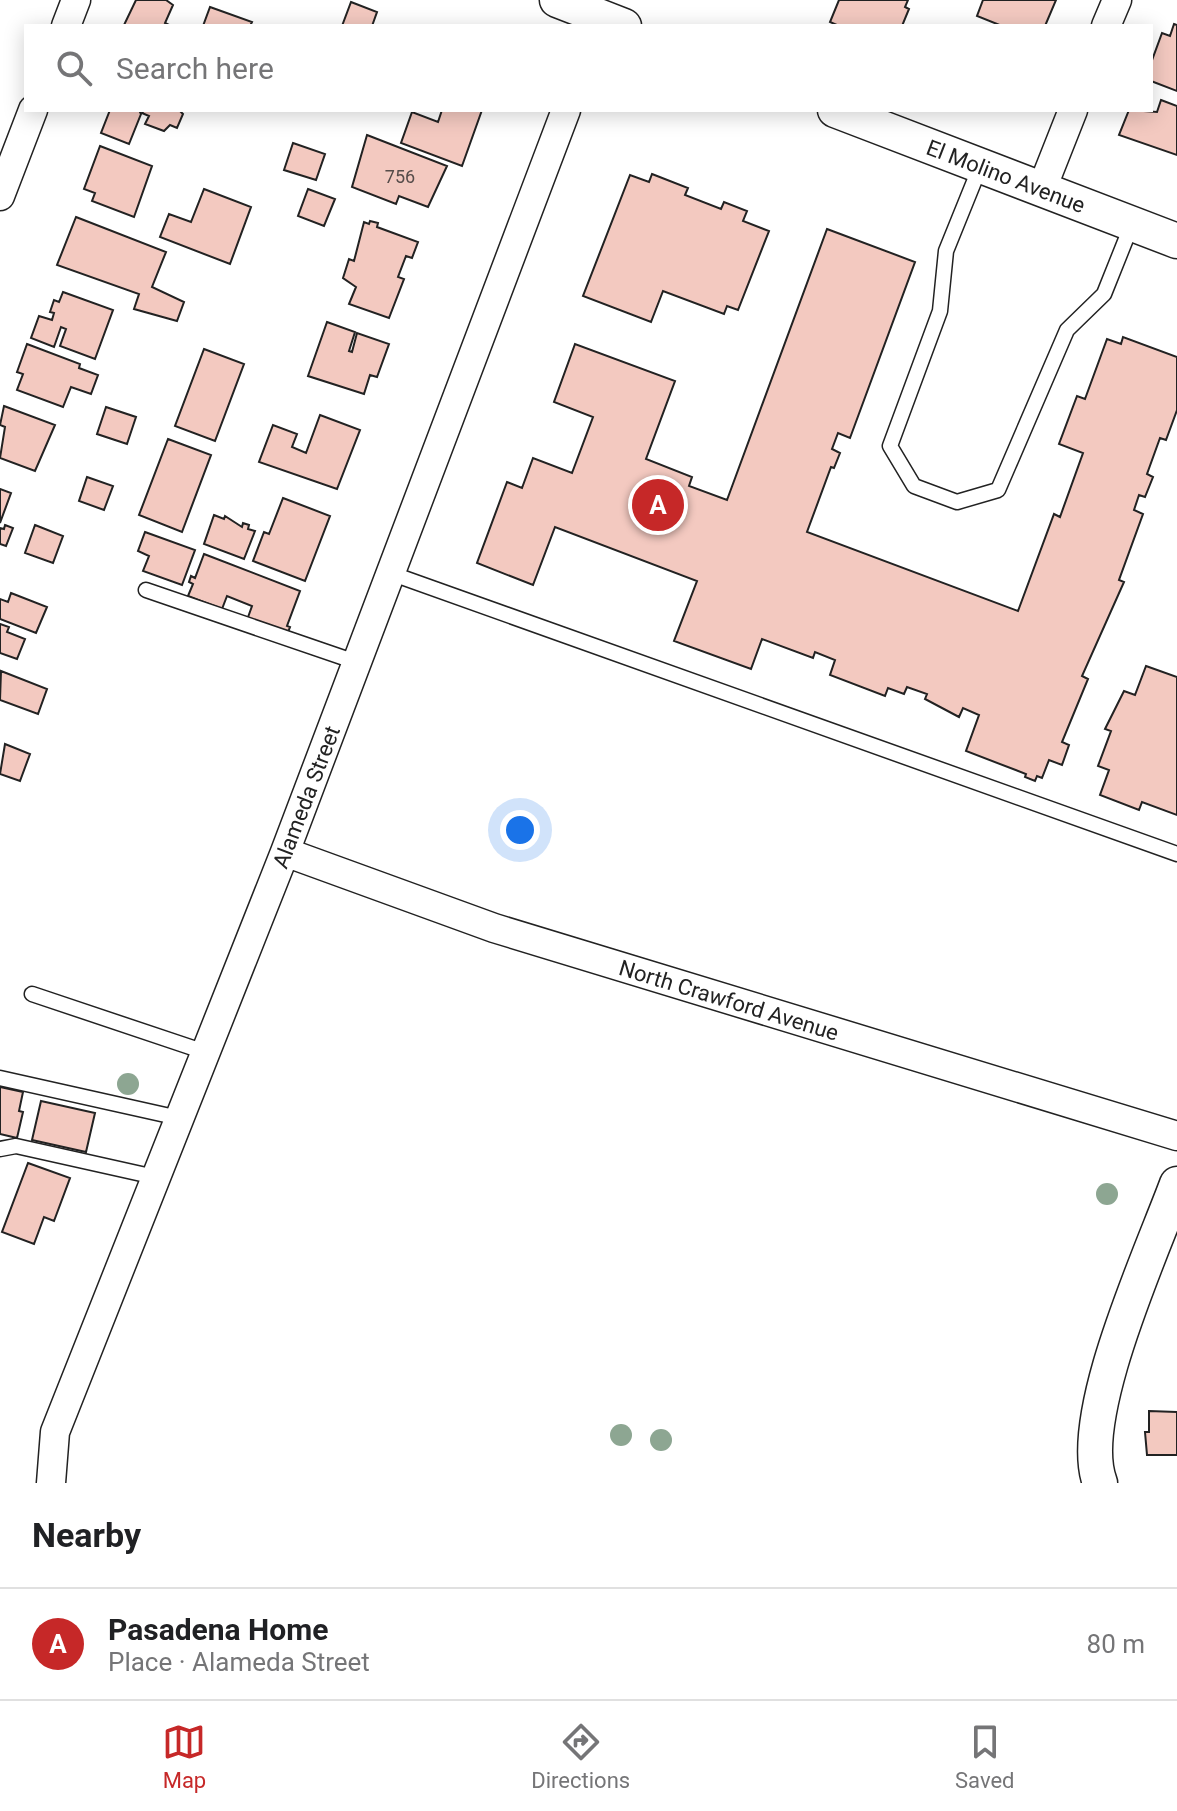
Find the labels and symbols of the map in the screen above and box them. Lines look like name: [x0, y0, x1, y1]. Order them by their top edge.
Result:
street label: El Molino Avenue: [923, 135, 1089, 218]
house number: 756: [385, 166, 415, 187]
pin: A: [632, 475, 684, 535]
street label: Alameda Street: [268, 722, 345, 872]
your location: [500, 810, 540, 850]
street label: North Crawford Avenue: [616, 955, 842, 1046]

